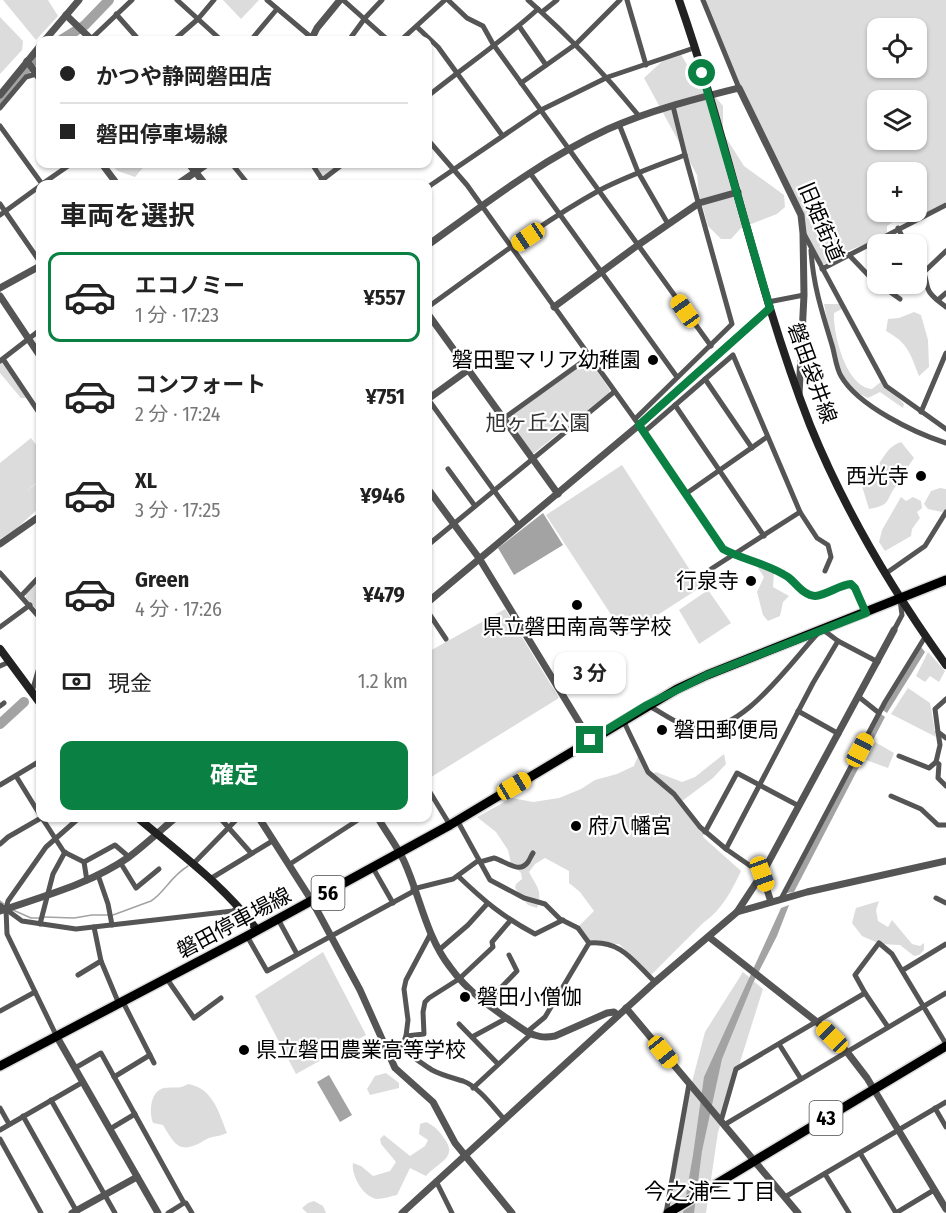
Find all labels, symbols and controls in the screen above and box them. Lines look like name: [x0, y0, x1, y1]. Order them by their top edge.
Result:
map controls: [867, 18, 927, 294]
button: locate: [867, 18, 927, 78]
route start: [688, 59, 715, 86]
text: かつや静岡磐田店: [96, 63, 272, 90]
button: layers: [867, 90, 927, 150]
text: 磐田停車場線: [96, 121, 228, 148]
button: +: [867, 162, 927, 222]
street label: 旧姫街道: [793, 178, 849, 266]
text: 車両を選択: [60, 200, 195, 232]
car: [508, 219, 548, 255]
button: −: [867, 234, 927, 294]
icon: car: [63, 270, 117, 324]
text: エコノミー: [135, 272, 245, 299]
text: ¥557: [363, 284, 405, 311]
car: [667, 291, 703, 331]
text: 1 分 · 17:23: [135, 303, 219, 327]
street label: 磐田袋井線: [782, 319, 842, 427]
place label: 磐田聖マリア幼稚園: [452, 347, 641, 373]
marker: 磐田聖マリア幼稚園: [646, 353, 660, 367]
icon: car: [63, 369, 117, 423]
text: コンフォート: [135, 371, 266, 398]
text: ¥751: [366, 383, 405, 410]
text: 2 分 · 17:24: [135, 402, 220, 426]
park label: 旭ヶ丘公園: [486, 410, 591, 436]
place label: 西光寺: [846, 463, 909, 489]
text: XL: [135, 467, 157, 494]
icon: car: [63, 468, 117, 522]
marker: 西光寺: [914, 469, 928, 483]
text: ¥946: [360, 482, 405, 509]
text: 3 分 · 17:25: [135, 498, 221, 522]
text: Green: [135, 566, 189, 593]
icon: car: [63, 567, 117, 621]
place label: 行泉寺: [676, 568, 739, 594]
marker: 行泉寺: [744, 574, 758, 588]
text: ¥479: [363, 581, 405, 608]
text: 4 分 · 17:26: [135, 597, 222, 621]
marker: 県立磐田南高等学校: [570, 598, 584, 612]
place label: 県立磐田南高等学校: [483, 614, 672, 640]
callout: 3 分: [554, 653, 626, 695]
text: 3 分: [573, 661, 607, 685]
icon: cash: [60, 665, 93, 698]
text: 1.2 km: [358, 669, 408, 693]
text: 現金: [108, 670, 152, 697]
place label: 磐田郵便局: [674, 717, 779, 743]
marker: 磐田郵便局: [655, 723, 669, 737]
route end: [576, 726, 603, 753]
car: [844, 730, 876, 770]
button: 確定: [60, 741, 408, 810]
car: [494, 769, 534, 803]
place label: 府八幡宮: [588, 813, 672, 839]
marker: 府八幡宮: [569, 819, 583, 833]
car: [747, 854, 777, 894]
road number: 56: [312, 876, 344, 910]
street label: 磐田停車場線: [172, 882, 296, 964]
place label: 磐田小僧伽: [477, 984, 582, 1010]
marker: 磐田小僧伽: [458, 990, 472, 1004]
car: [813, 1018, 851, 1056]
car: [645, 1032, 681, 1072]
place label: 県立磐田農業高等学校: [256, 1037, 466, 1063]
marker: 県立磐田農業高等学校: [237, 1043, 251, 1057]
road number: 43: [810, 1101, 842, 1135]
district label: 今之浦三丁目: [644, 1178, 776, 1205]

